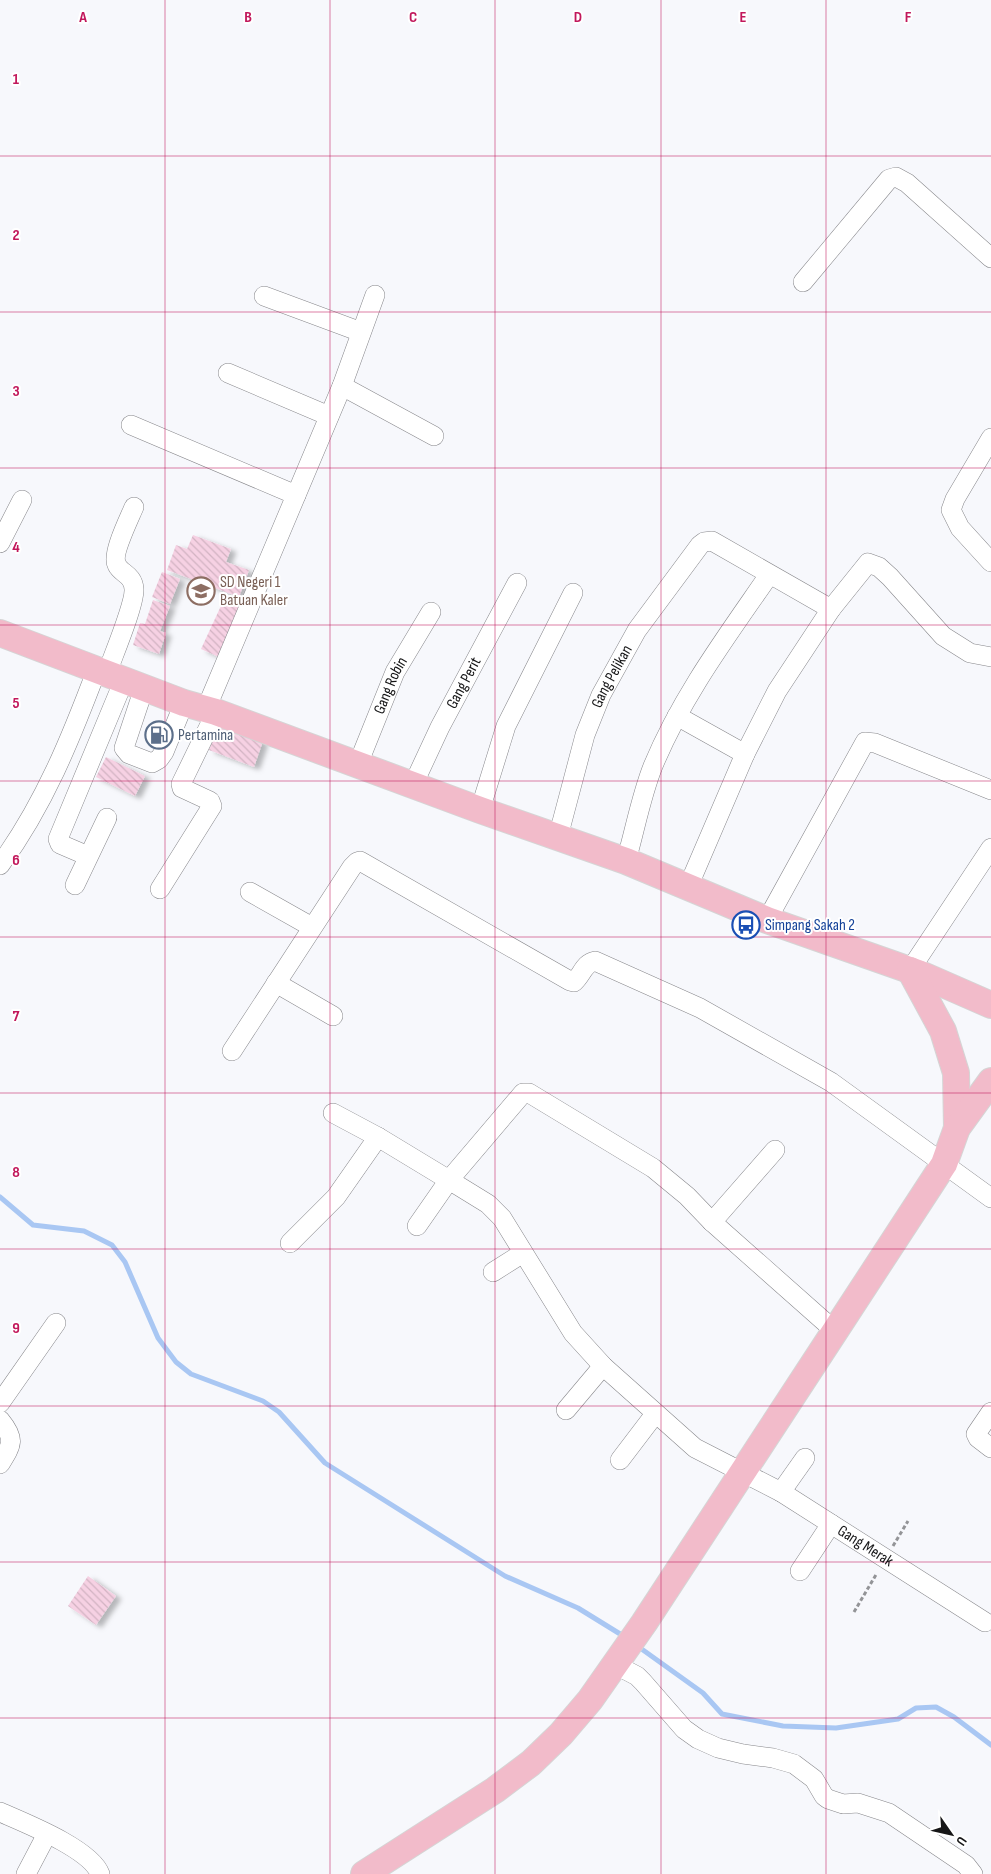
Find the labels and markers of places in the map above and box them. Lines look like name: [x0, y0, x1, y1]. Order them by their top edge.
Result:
place label: SD Negeri 1 Batuan Kaler: [220, 573, 288, 610]
school or university icon: SD Negeri 1 Batuan Kaler: [186, 576, 216, 606]
fuel station icon: Pertamina: [144, 720, 174, 750]
place label: Pertamina: [178, 726, 233, 745]
bus stop icon: Simpang Sakah 2: [731, 910, 761, 940]
place label: Simpang Sakah 2: [765, 916, 855, 935]

